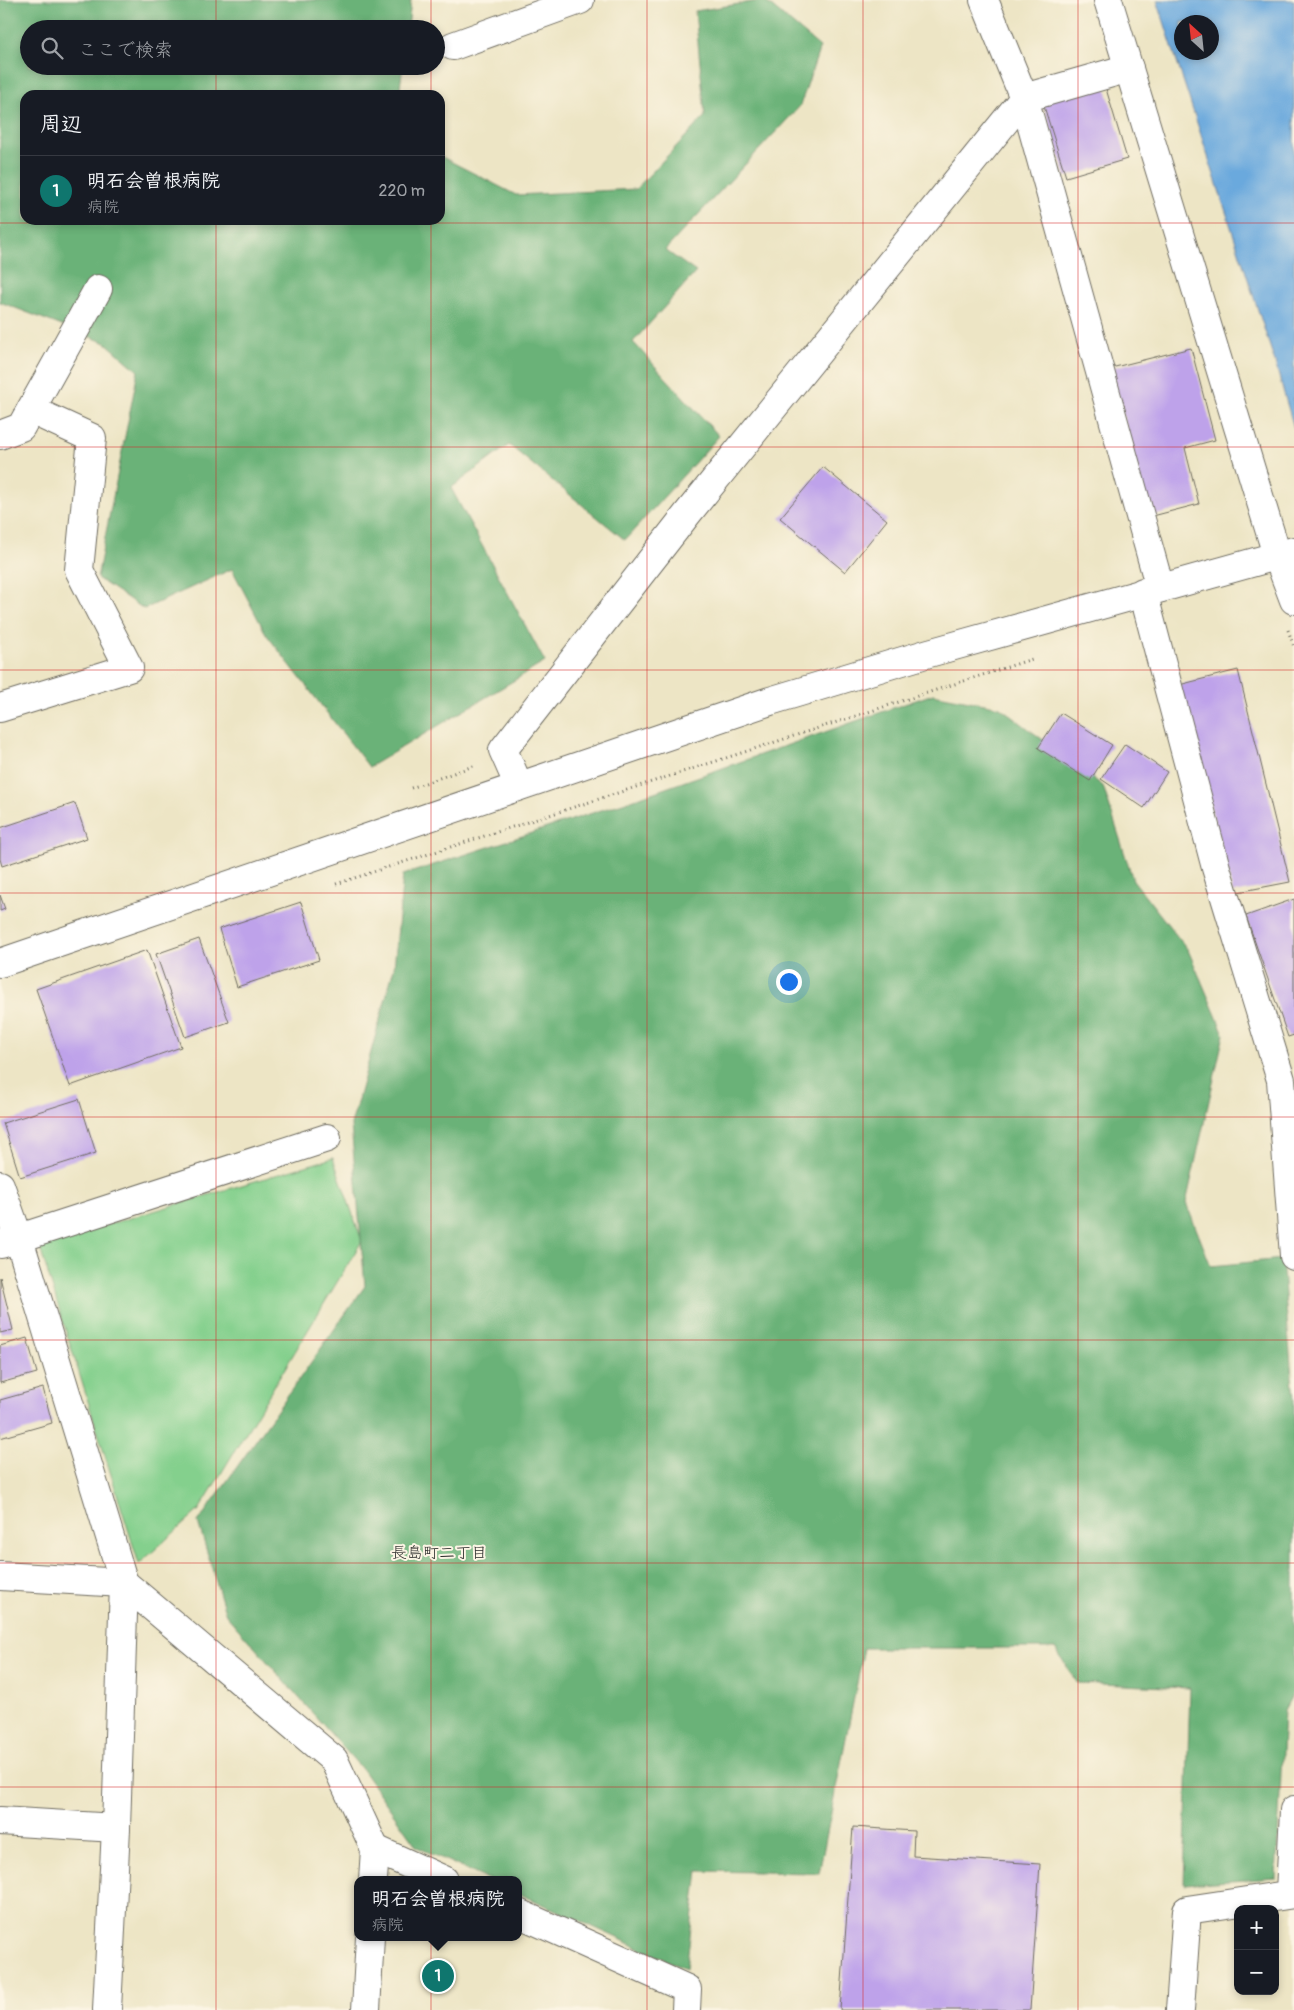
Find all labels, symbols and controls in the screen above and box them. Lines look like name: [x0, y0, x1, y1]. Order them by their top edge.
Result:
north arrow: [1174, 15, 1219, 60]
search box: [20, 20, 445, 75]
icon: search: [38, 34, 66, 62]
text: ここで検索: [78, 38, 173, 62]
text: 周辺: [40, 111, 82, 138]
text: 明石会曽根病院: [87, 169, 220, 193]
text: 1: [53, 181, 59, 201]
text: 220 m: [379, 181, 425, 201]
text: 病院: [87, 197, 119, 217]
your location: [776, 969, 802, 995]
district label: 長島町二丁目: [391, 1543, 487, 1563]
popup: [354, 1876, 522, 1941]
text: 明石会曽根病院: [371, 1887, 505, 1911]
map controls: [1234, 1905, 1279, 1995]
button: +: [1234, 1905, 1279, 1950]
text: 病院: [371, 1915, 404, 1935]
button: −: [1234, 1950, 1279, 1995]
pin: 1: [422, 1957, 454, 1995]

